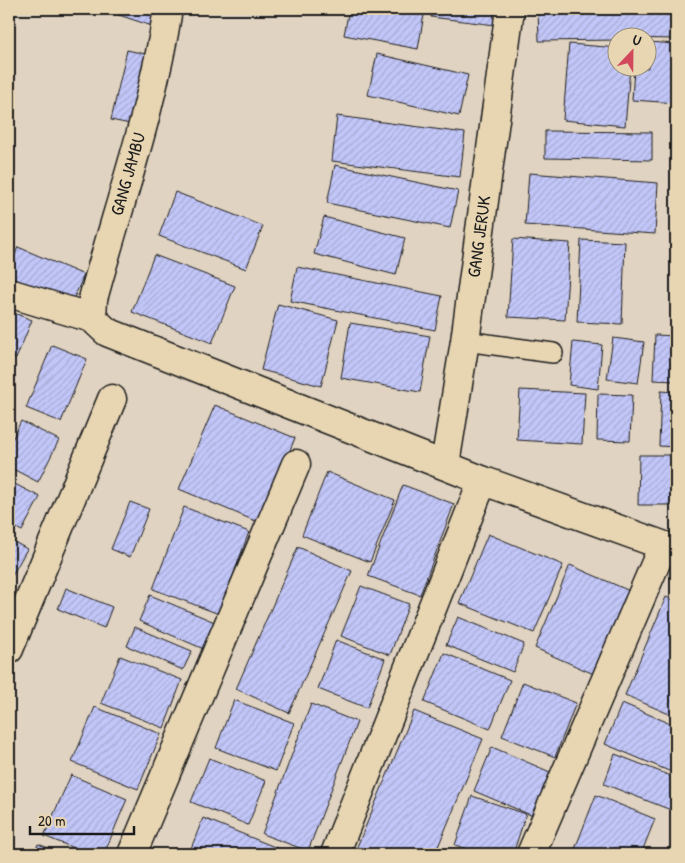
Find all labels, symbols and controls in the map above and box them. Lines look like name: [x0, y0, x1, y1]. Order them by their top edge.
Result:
north arrow: [608, 28, 658, 78]
text: U: [630, 29, 644, 50]
street label: GANG JAMBU: [104, 129, 151, 218]
street label: GANG JERUK: [461, 194, 497, 279]
scale bar: [30, 803, 134, 835]
text: 20 m: [38, 810, 65, 831]

